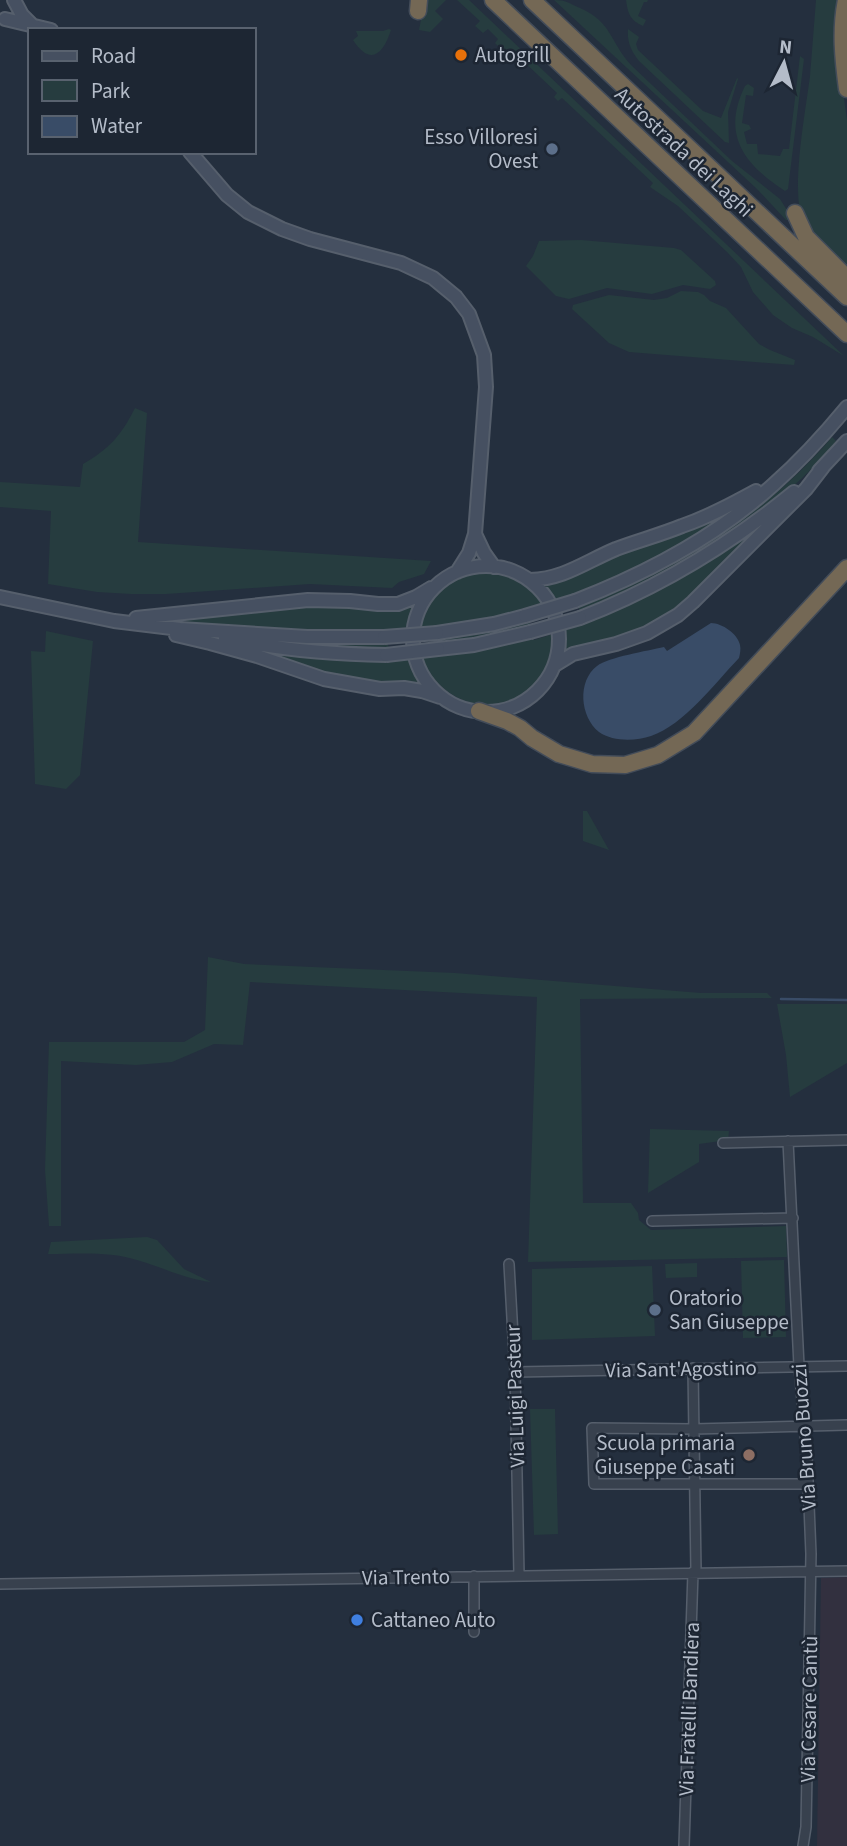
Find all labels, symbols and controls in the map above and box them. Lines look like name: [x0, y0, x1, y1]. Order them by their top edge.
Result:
legend: [28, 28, 256, 154]
north arrow: [749, 28, 819, 98]
text: N: [778, 33, 793, 62]
place label: Autogrill: [475, 40, 550, 70]
text: Road: [91, 41, 136, 71]
marker: Autogrill: [453, 47, 469, 63]
text: Park: [91, 76, 131, 106]
street label: Autostrada dei Laghi: [608, 80, 760, 224]
text: Water: [91, 111, 143, 141]
place label: Esso Villoresi Ovest: [424, 122, 538, 176]
marker: Esso Villoresi Ovest: [544, 141, 560, 157]
place label: Oratorio San Giuseppe: [669, 1283, 789, 1337]
marker: Oratorio San Giuseppe: [647, 1302, 663, 1318]
street label: Via Luigi Pasteur: [497, 1323, 532, 1468]
street label: Via Sant'Agostino: [605, 1353, 757, 1385]
street label: Via Bruno Buozzi: [784, 1363, 824, 1511]
place label: Scuola primaria Giuseppe Casati: [594, 1428, 735, 1482]
marker: Scuola primaria Giuseppe Casati: [741, 1447, 757, 1463]
street label: Via Trento: [362, 1561, 450, 1593]
place label: Cattaneo Auto: [371, 1605, 496, 1635]
marker: Cattaneo Auto: [349, 1612, 365, 1628]
street label: Via Fratelli Bandiera: [671, 1621, 707, 1797]
street label: Via Cesare Cantù: [793, 1635, 825, 1783]

